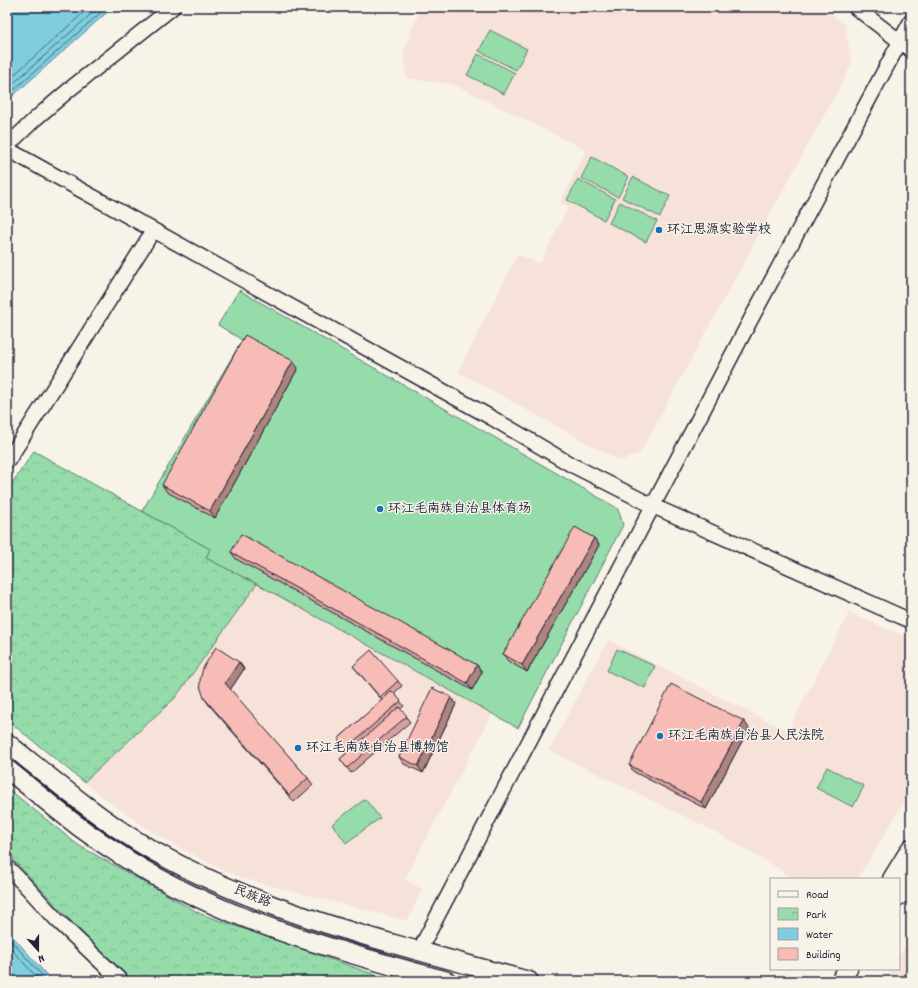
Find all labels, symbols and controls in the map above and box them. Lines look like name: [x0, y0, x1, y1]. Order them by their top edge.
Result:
place label: 环江思源实验学校: [667, 221, 771, 240]
marker: 环江思源实验学校: [654, 225, 664, 235]
place label: 环江毛南族自治县体育场: [388, 500, 531, 519]
marker: 环江毛南族自治县体育场: [375, 504, 385, 514]
place label: 环江毛南族自治县人民法院: [668, 727, 824, 746]
marker: 环江毛南族自治县人民法院: [655, 731, 665, 741]
place label: 环江毛南族自治县博物馆: [306, 739, 449, 758]
marker: 环江毛南族自治县博物馆: [293, 743, 303, 753]
legend: [770, 878, 900, 970]
street label: 民族路: [230, 881, 274, 913]
text: Road: [806, 887, 828, 904]
text: Park: [806, 907, 827, 924]
text: Water: [806, 927, 833, 944]
north arrow: [18, 930, 58, 970]
text: Building: [806, 947, 841, 964]
text: N: [35, 949, 46, 966]

